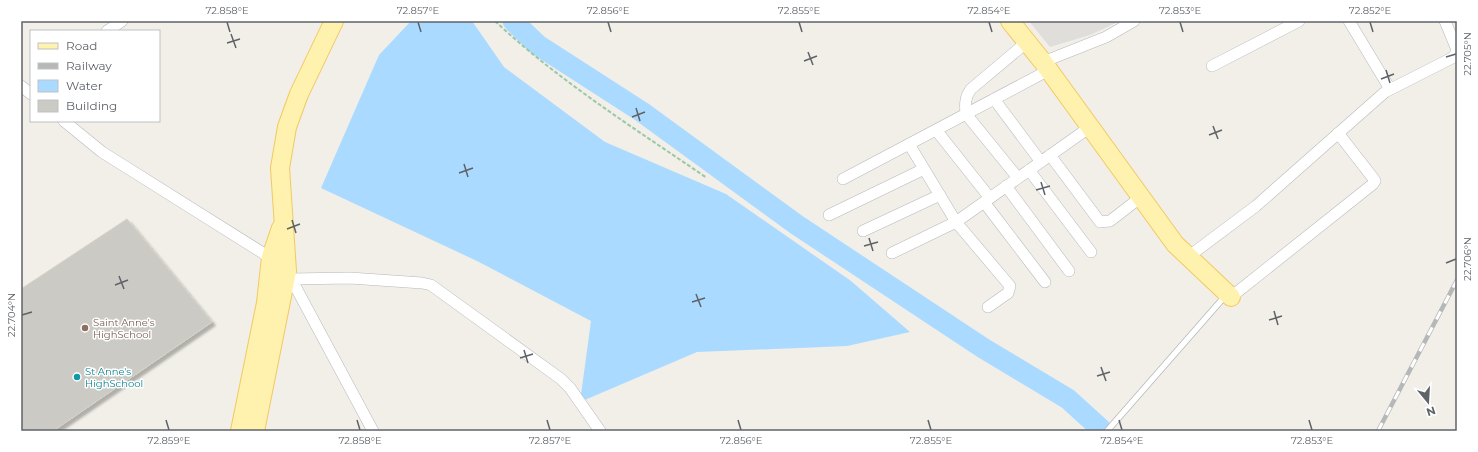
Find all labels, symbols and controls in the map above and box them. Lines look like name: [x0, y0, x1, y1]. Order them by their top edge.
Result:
text: 72.858°E: [205, 4, 249, 17]
text: 72.857°E: [397, 4, 440, 17]
text: 72.856°E: [587, 4, 630, 17]
text: 72.855°E: [778, 4, 820, 17]
text: 72.854°E: [967, 4, 1011, 17]
text: 72.853°E: [1159, 4, 1201, 17]
text: 72.852°E: [1349, 4, 1392, 17]
legend: [30, 30, 160, 122]
text: 22.705°N: [1461, 32, 1474, 76]
text: Road: [66, 38, 97, 53]
text: Railway: [66, 58, 112, 73]
text: Water: [66, 78, 103, 93]
text: Building: [66, 98, 117, 113]
text: 22.706°N: [1461, 237, 1474, 281]
text: 22.704°N: [5, 293, 18, 337]
place label: Saint Anne's HighSchool: [93, 316, 155, 341]
marker: Saint Anne's HighSchool: [80, 323, 90, 333]
place label: St Anne's HighSchool: [85, 365, 143, 390]
marker: St Anne's HighSchool: [72, 372, 82, 382]
north arrow: [1408, 382, 1448, 422]
text: N: [1425, 403, 1437, 420]
text: 72.859°E: [148, 434, 191, 447]
text: 72.858°E: [338, 434, 382, 447]
text: 72.857°E: [529, 434, 572, 447]
text: 72.856°E: [720, 434, 763, 447]
text: 72.855°E: [910, 434, 952, 447]
text: 72.854°E: [1100, 434, 1144, 447]
text: 72.853°E: [1291, 434, 1333, 447]

